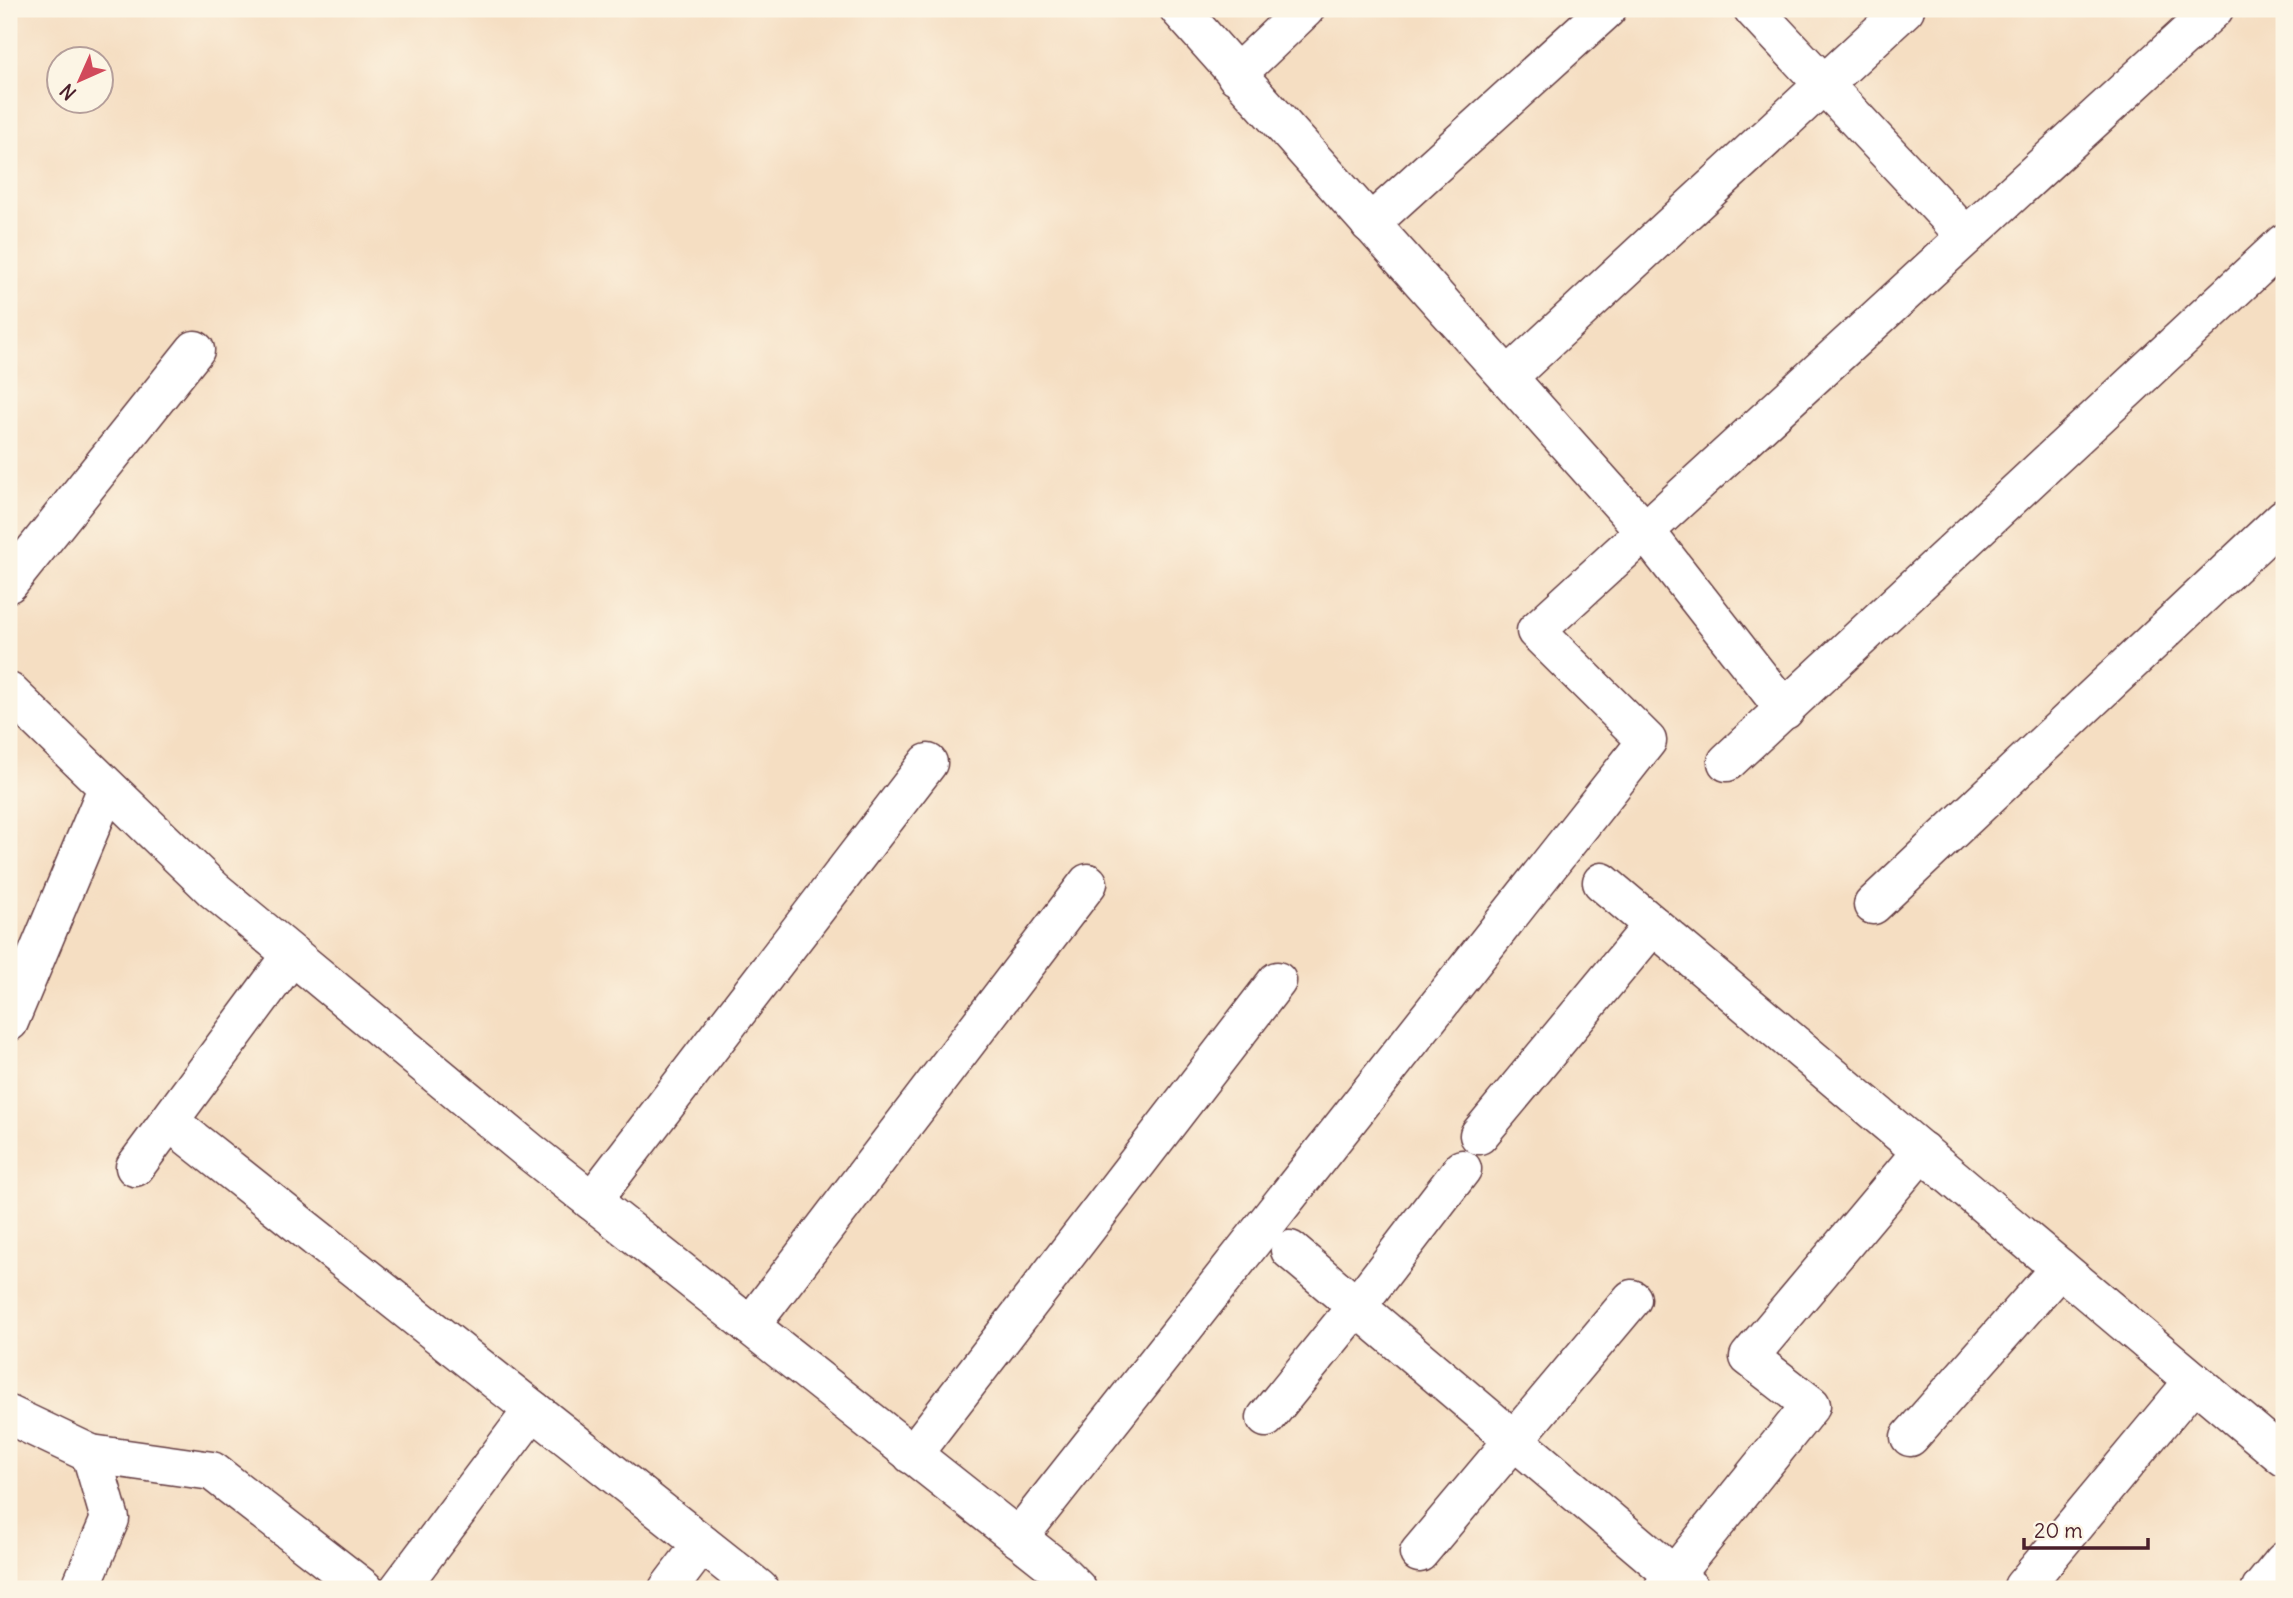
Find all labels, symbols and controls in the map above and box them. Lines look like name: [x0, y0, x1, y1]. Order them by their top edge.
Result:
north arrow: [46, 46, 116, 116]
text: N: [55, 79, 81, 105]
scale bar: [2024, 1507, 2148, 1551]
text: 20 m: [2034, 1517, 2083, 1544]

